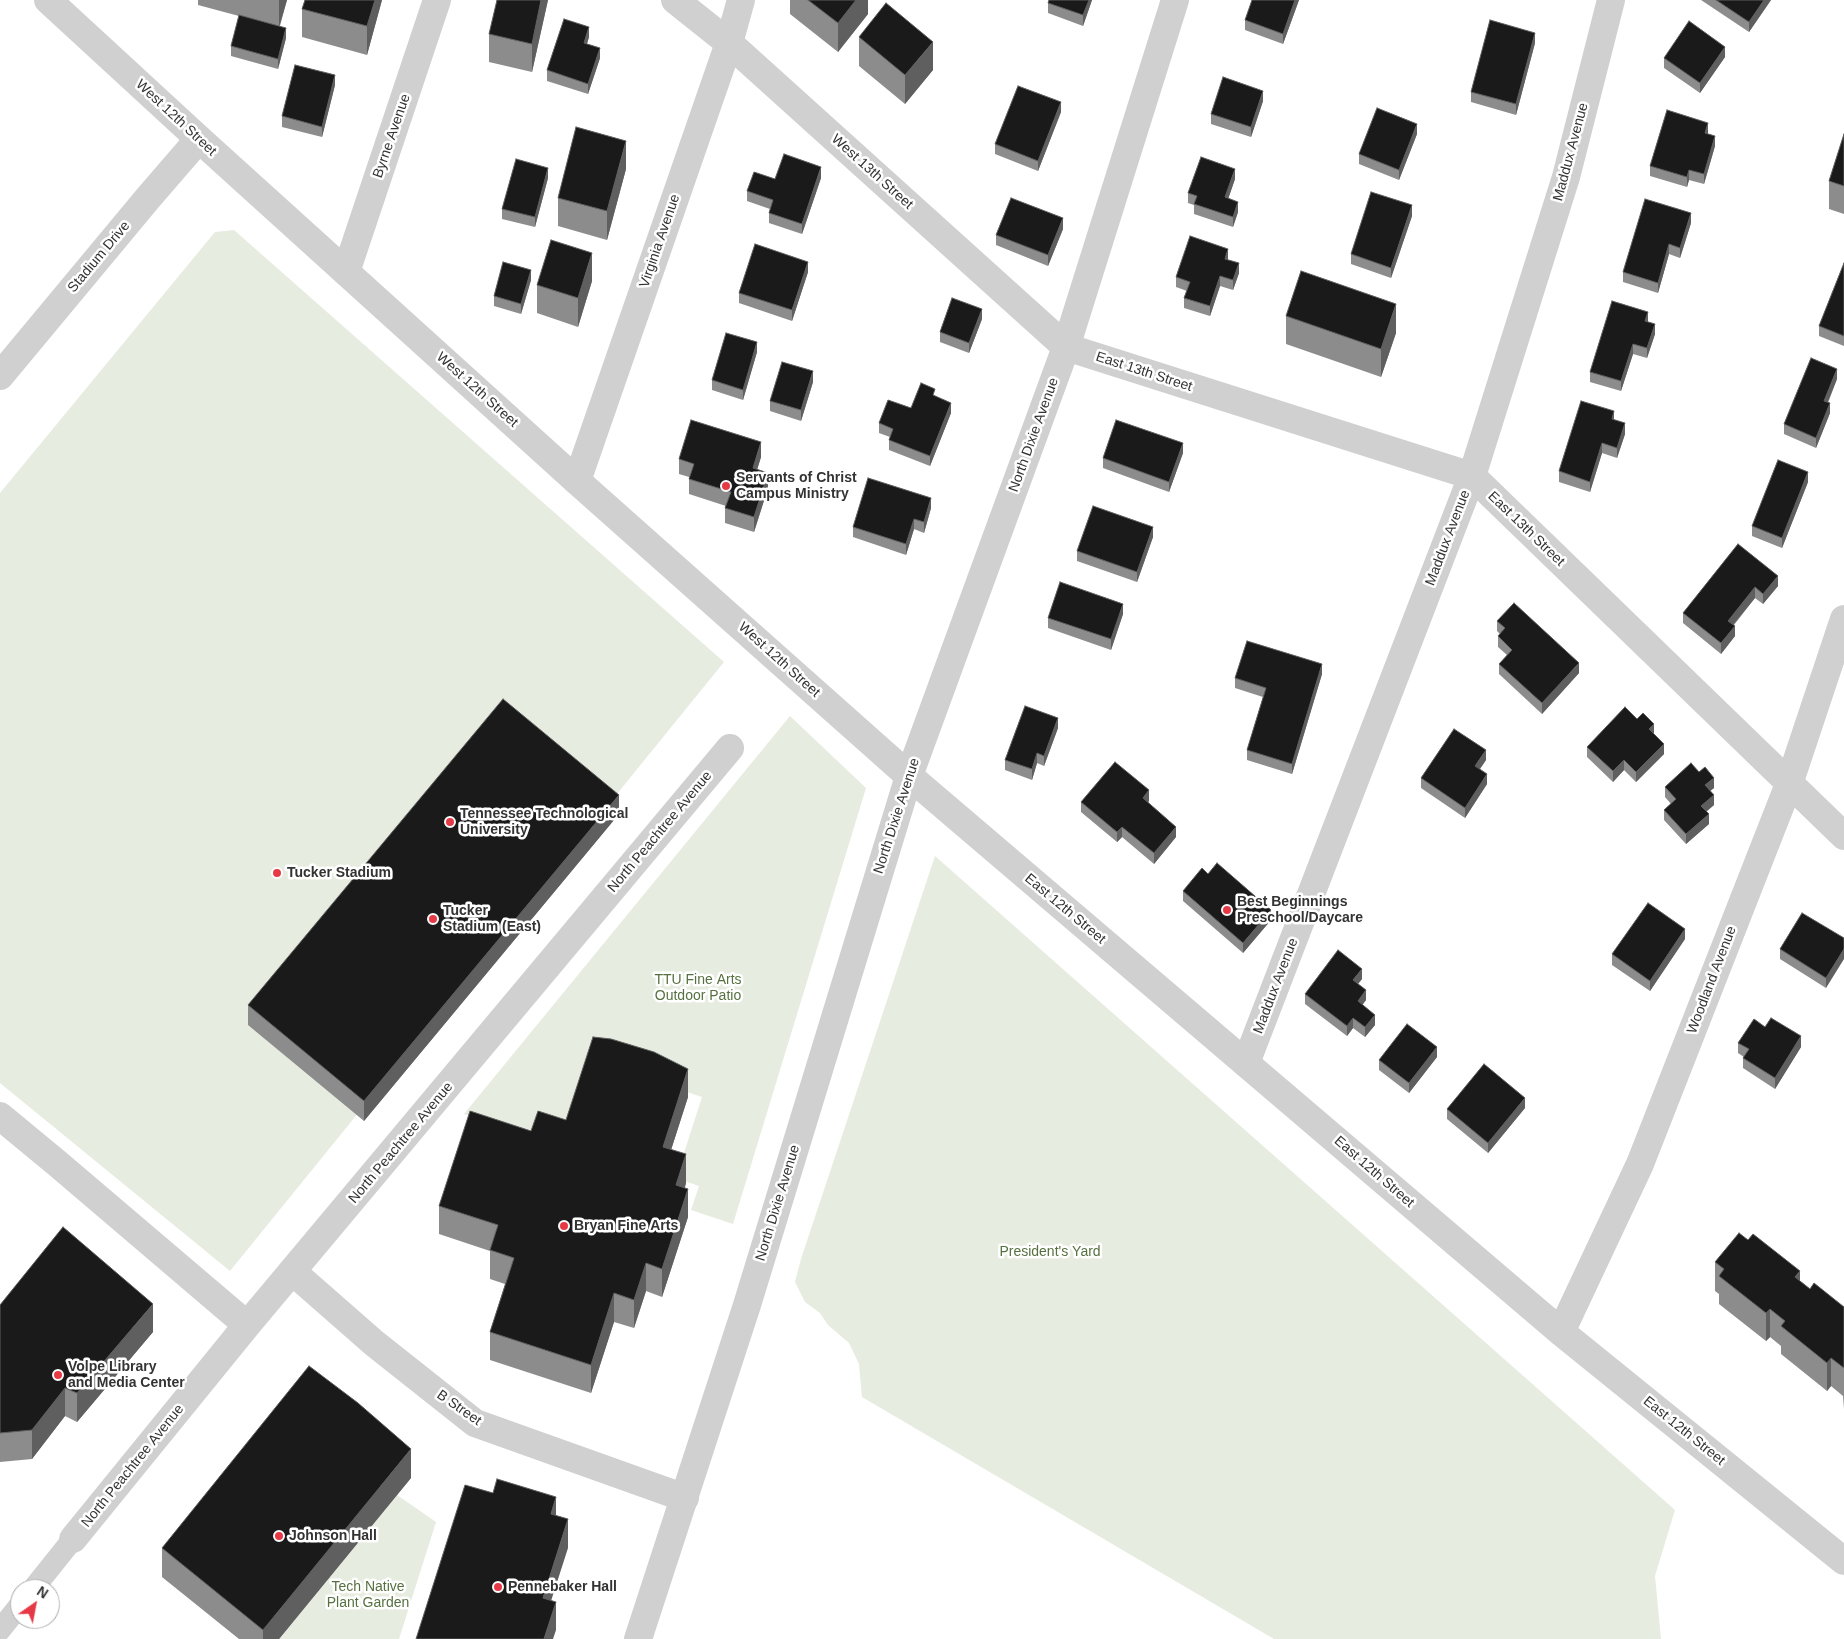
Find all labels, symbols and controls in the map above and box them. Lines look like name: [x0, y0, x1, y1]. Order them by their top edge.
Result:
street label: West 12th Street: [132, 76, 220, 160]
street label: Byrne Avenue: [370, 92, 414, 180]
street label: Maddux Avenue: [1550, 101, 1592, 203]
street label: West 13th Street: [828, 131, 916, 213]
street label: Virginia Avenue: [636, 192, 684, 290]
street label: Stadium Drive: [64, 218, 134, 296]
street label: East 13th Street: [1094, 348, 1194, 396]
street label: West 12th Street: [433, 349, 521, 431]
street label: North Dixie Avenue: [1006, 376, 1062, 494]
place label: Servants of Christ Campus Ministry: [736, 470, 857, 502]
marker: Servants of Christ Campus Ministry: [720, 480, 732, 492]
street label: Maddux Avenue: [1422, 488, 1474, 588]
street label: East 13th Street: [1484, 488, 1568, 570]
street label: West 12th Street: [735, 619, 823, 701]
street label: North Dixie Avenue: [870, 756, 924, 876]
street label: North Peachtree Avenue: [604, 768, 716, 896]
place label: Tennessee Technological University: [460, 806, 628, 839]
marker: Tennessee Technological University: [444, 816, 456, 828]
place label: Tucker Stadium: [287, 865, 391, 881]
marker: Tucker Stadium: [271, 867, 283, 879]
street label: East 12th Street: [1021, 870, 1109, 948]
place label: Best Beginnings Preschool/Daycare: [1237, 894, 1363, 926]
place label: Tucker Stadium (East): [443, 903, 541, 936]
marker: Best Beginnings Preschool/Daycare: [1221, 904, 1233, 916]
marker: Tucker Stadium (East): [427, 913, 439, 925]
street label: Woodland Avenue: [1684, 924, 1740, 1036]
street label: Maddux Avenue: [1250, 936, 1302, 1036]
park label: TTU Fine Arts Outdoor Patio: [654, 972, 742, 1004]
street label: North Peachtree Avenue: [345, 1079, 457, 1207]
street label: East 12th Street: [1331, 1133, 1417, 1211]
street label: North Dixie Avenue: [752, 1143, 804, 1263]
place label: Bryan Fine Arts: [574, 1218, 678, 1234]
marker: Bryan Fine Arts: [558, 1220, 570, 1232]
park label: President's Yard: [999, 1244, 1101, 1260]
place label: Volpe Library and Media Center: [68, 1359, 185, 1391]
marker: Volpe Library and Media Center: [52, 1369, 64, 1381]
street label: B Street: [433, 1387, 485, 1429]
street label: East 12th Street: [1640, 1393, 1728, 1469]
street label: North Peachtree Avenue: [78, 1401, 188, 1531]
place label: Johnson Hall: [289, 1528, 377, 1544]
marker: Johnson Hall: [273, 1530, 285, 1542]
north arrow: [10, 1579, 60, 1629]
park label: Tech Native Plant Garden: [327, 1579, 409, 1611]
place label: Pennebaker Hall: [508, 1579, 617, 1595]
marker: Pennebaker Hall: [492, 1581, 504, 1593]
text: N: [34, 1583, 51, 1602]

